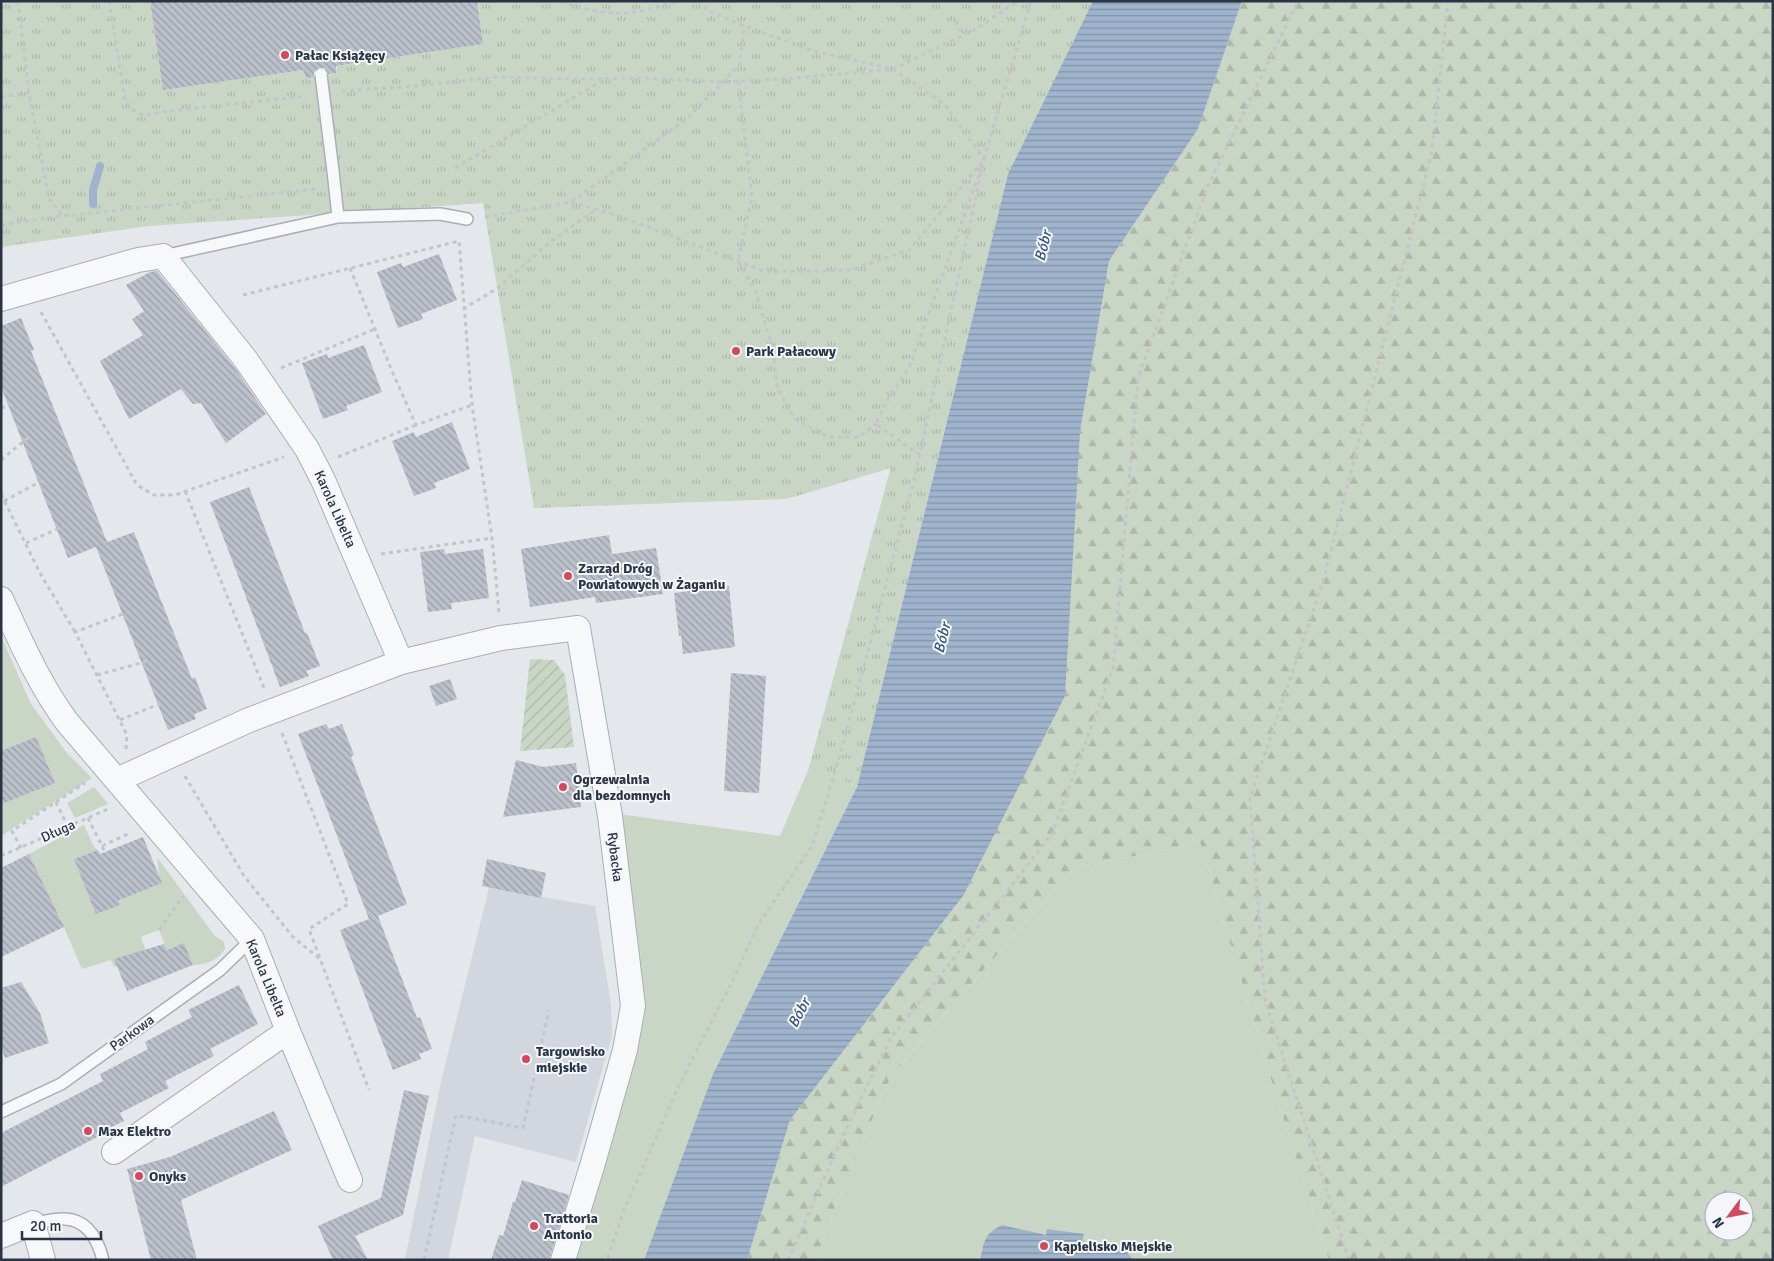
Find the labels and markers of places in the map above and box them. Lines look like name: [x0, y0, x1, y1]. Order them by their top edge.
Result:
place label: Pałac Książęcy: [295, 47, 385, 64]
marker: Pałac Książęcy: [279, 49, 291, 61]
place label: Park Pałacowy: [746, 343, 836, 360]
marker: Park Pałacowy: [730, 345, 742, 357]
place label: Zarząd Dróg Powiatowych w Żaganiu: [578, 560, 726, 593]
marker: Zarząd Dróg Powiatowych w Żaganiu: [562, 570, 574, 582]
place label: Ogrzewalnia dla bezdomnych: [573, 771, 671, 804]
marker: Ogrzewalnia dla bezdomnych: [557, 781, 569, 793]
place label: Targowisko miejskie: [536, 1043, 605, 1076]
marker: Targowisko miejskie: [520, 1053, 532, 1065]
place label: Max Elektro: [98, 1123, 171, 1140]
marker: Max Elektro: [82, 1125, 94, 1137]
place label: Onyks: [149, 1168, 186, 1185]
marker: Onyks: [133, 1170, 145, 1182]
place label: Trattoria Antonio: [544, 1210, 598, 1243]
marker: Trattoria Antonio: [528, 1220, 540, 1232]
place label: Kąpielisko Miejskie: [1054, 1238, 1172, 1255]
marker: Kąpielisko Miejskie: [1038, 1240, 1050, 1252]

